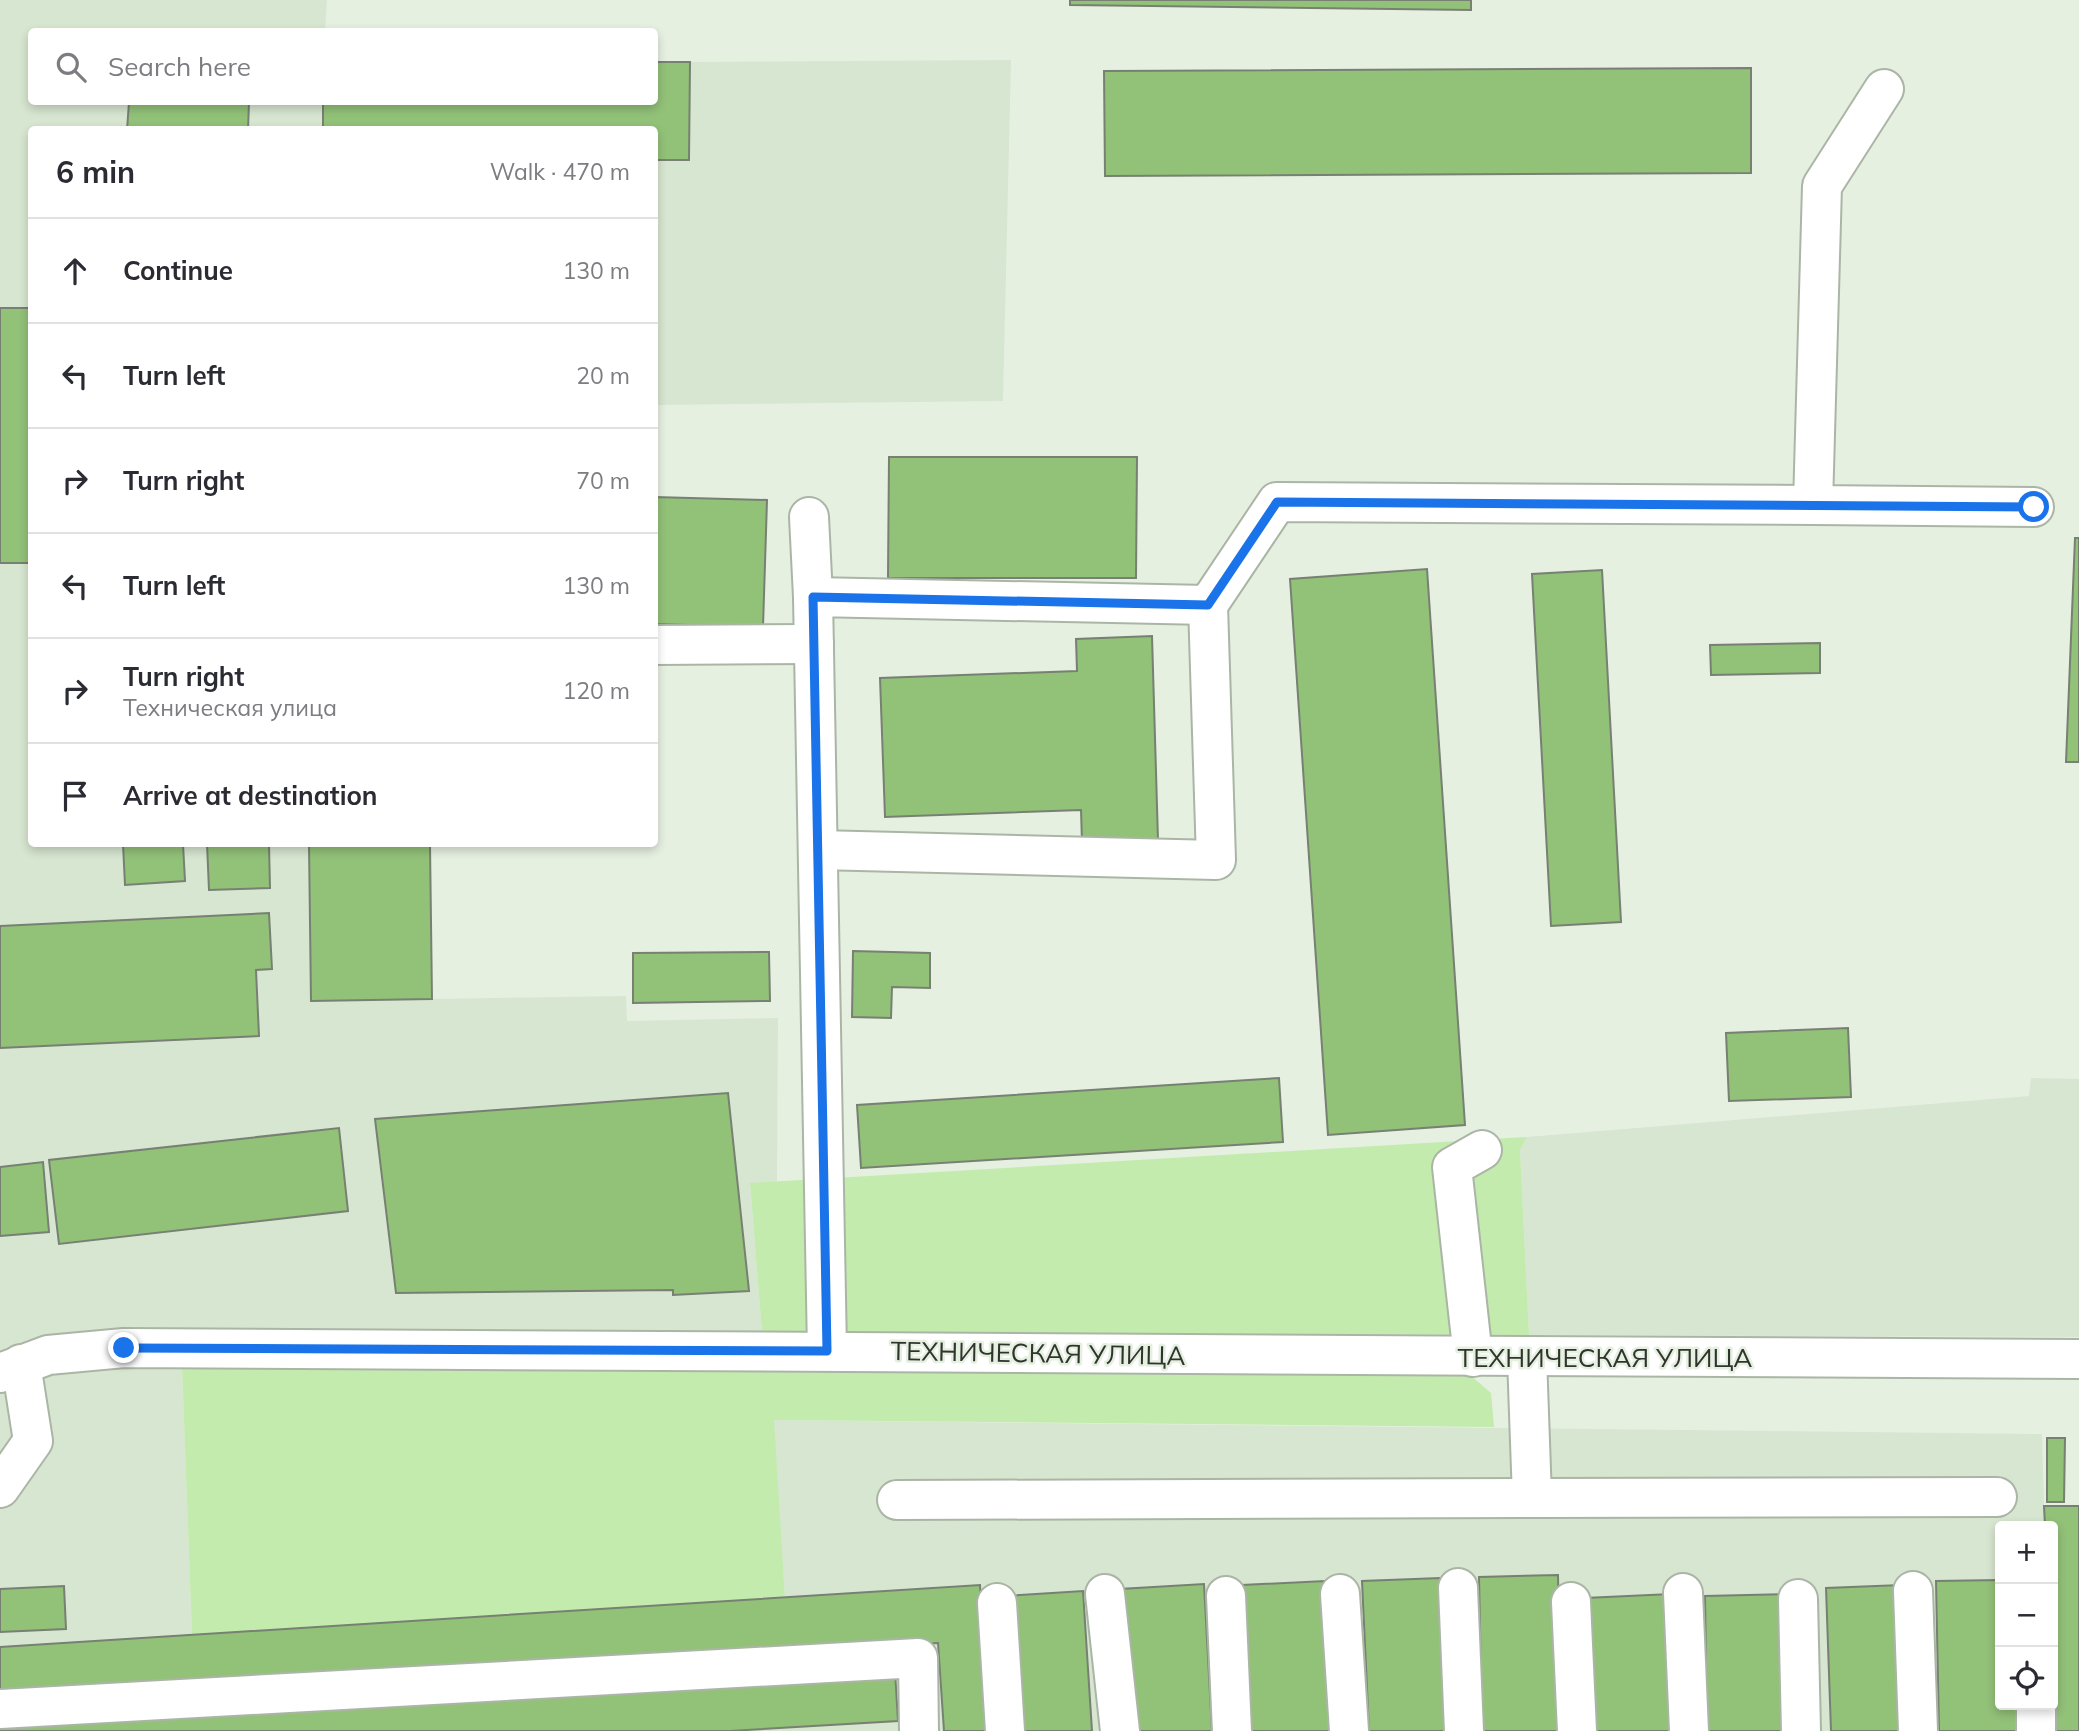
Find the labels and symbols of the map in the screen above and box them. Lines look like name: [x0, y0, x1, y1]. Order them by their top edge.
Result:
route start: [2018, 491, 2049, 522]
route end: [108, 1332, 139, 1363]
street label: ТЕХНИЧЕСКАЯ УЛИЦА: [890, 1334, 1186, 1372]
street label: ТЕХНИЧЕСКАЯ УЛИЦА: [1458, 1341, 1752, 1374]

